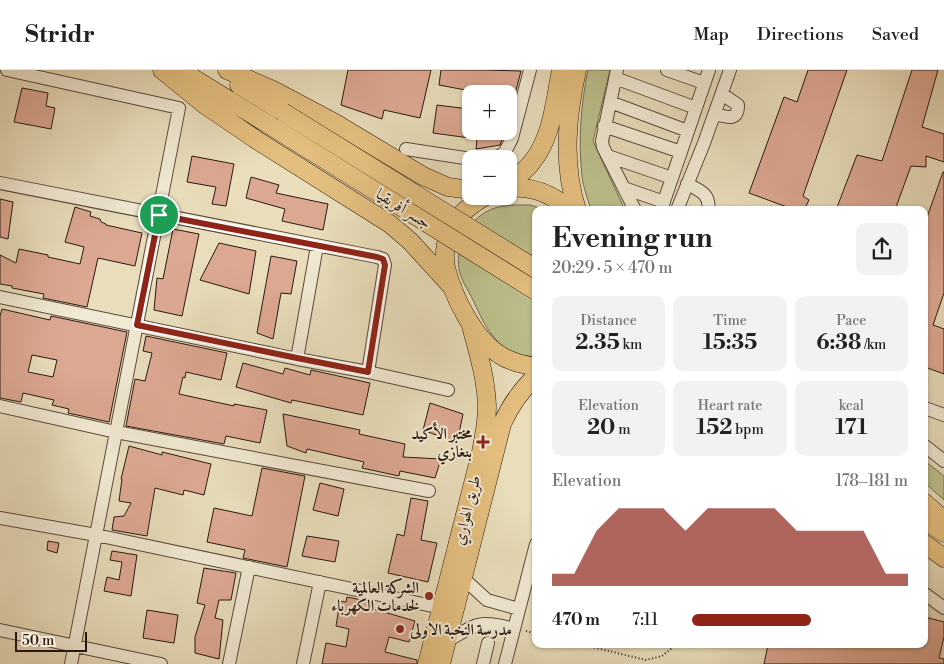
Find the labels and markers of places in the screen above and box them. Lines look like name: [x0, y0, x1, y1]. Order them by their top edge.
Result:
pin: [138, 194, 180, 236]
place label: مختبر الأكيد بنغازي: [411, 422, 472, 465]
marker: مختبر الأكيد بنغازي: [476, 435, 490, 449]
place label: الشركة العالمية لخدمات الكهرباء: [331, 578, 419, 616]
marker: الشركة العالمية لخدمات الكهرباء: [423, 590, 435, 602]
place label: مدرسة النخبة الاولى: [409, 620, 512, 640]
marker: مدرسة النخبة الاولى: [394, 623, 406, 635]

